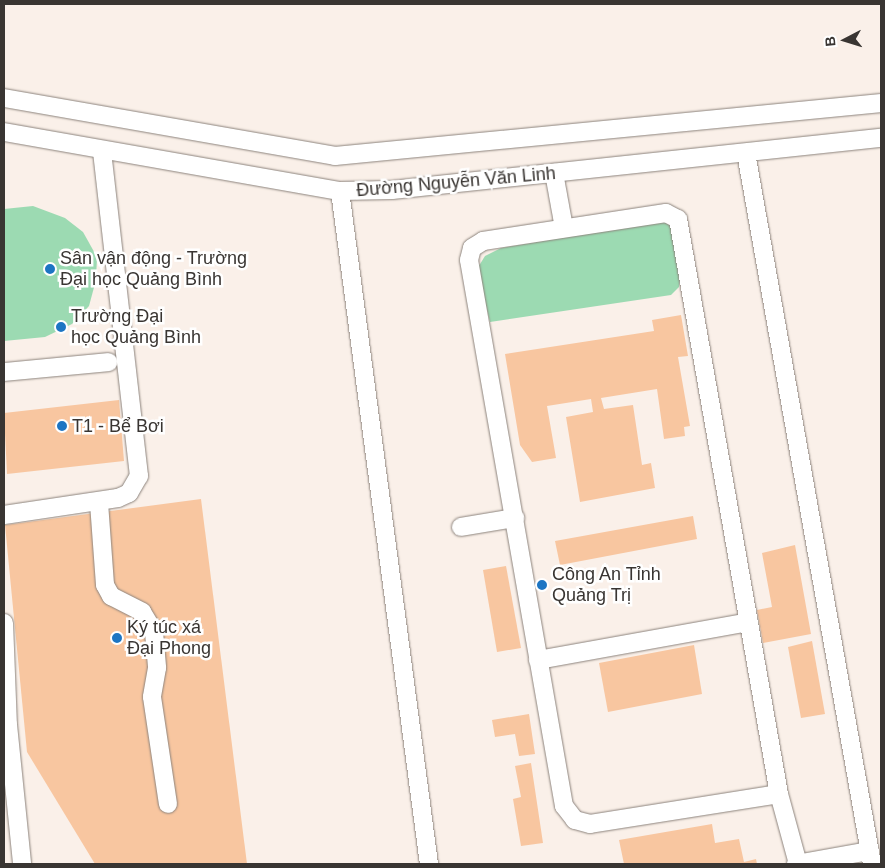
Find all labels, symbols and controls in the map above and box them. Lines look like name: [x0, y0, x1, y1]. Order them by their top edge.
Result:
north arrow: [820, 15, 870, 65]
text: B: [822, 36, 838, 47]
street label: Đường Nguyễn Văn Linh: [355, 163, 557, 201]
place label: Sân vận động - Trường Đại học Quảng Bình: [60, 248, 247, 290]
marker: Sân vận động - Trường Đại học Quảng Bình: [44, 263, 56, 275]
place label: Trường Đại học Quảng Bình: [71, 306, 201, 348]
marker: Trường Đại học Quảng Bình: [55, 321, 67, 333]
place label: T1 - Bể Bơi: [72, 415, 164, 437]
marker: T1 - Bể Bơi: [56, 420, 68, 432]
place label: Công An Tỉnh Quảng Trị: [552, 564, 662, 606]
marker: Công An Tỉnh Quảng Trị: [536, 579, 548, 591]
place label: Ký túc xá Đại Phong: [127, 617, 211, 660]
marker: Ký túc xá Đại Phong: [111, 632, 123, 644]

